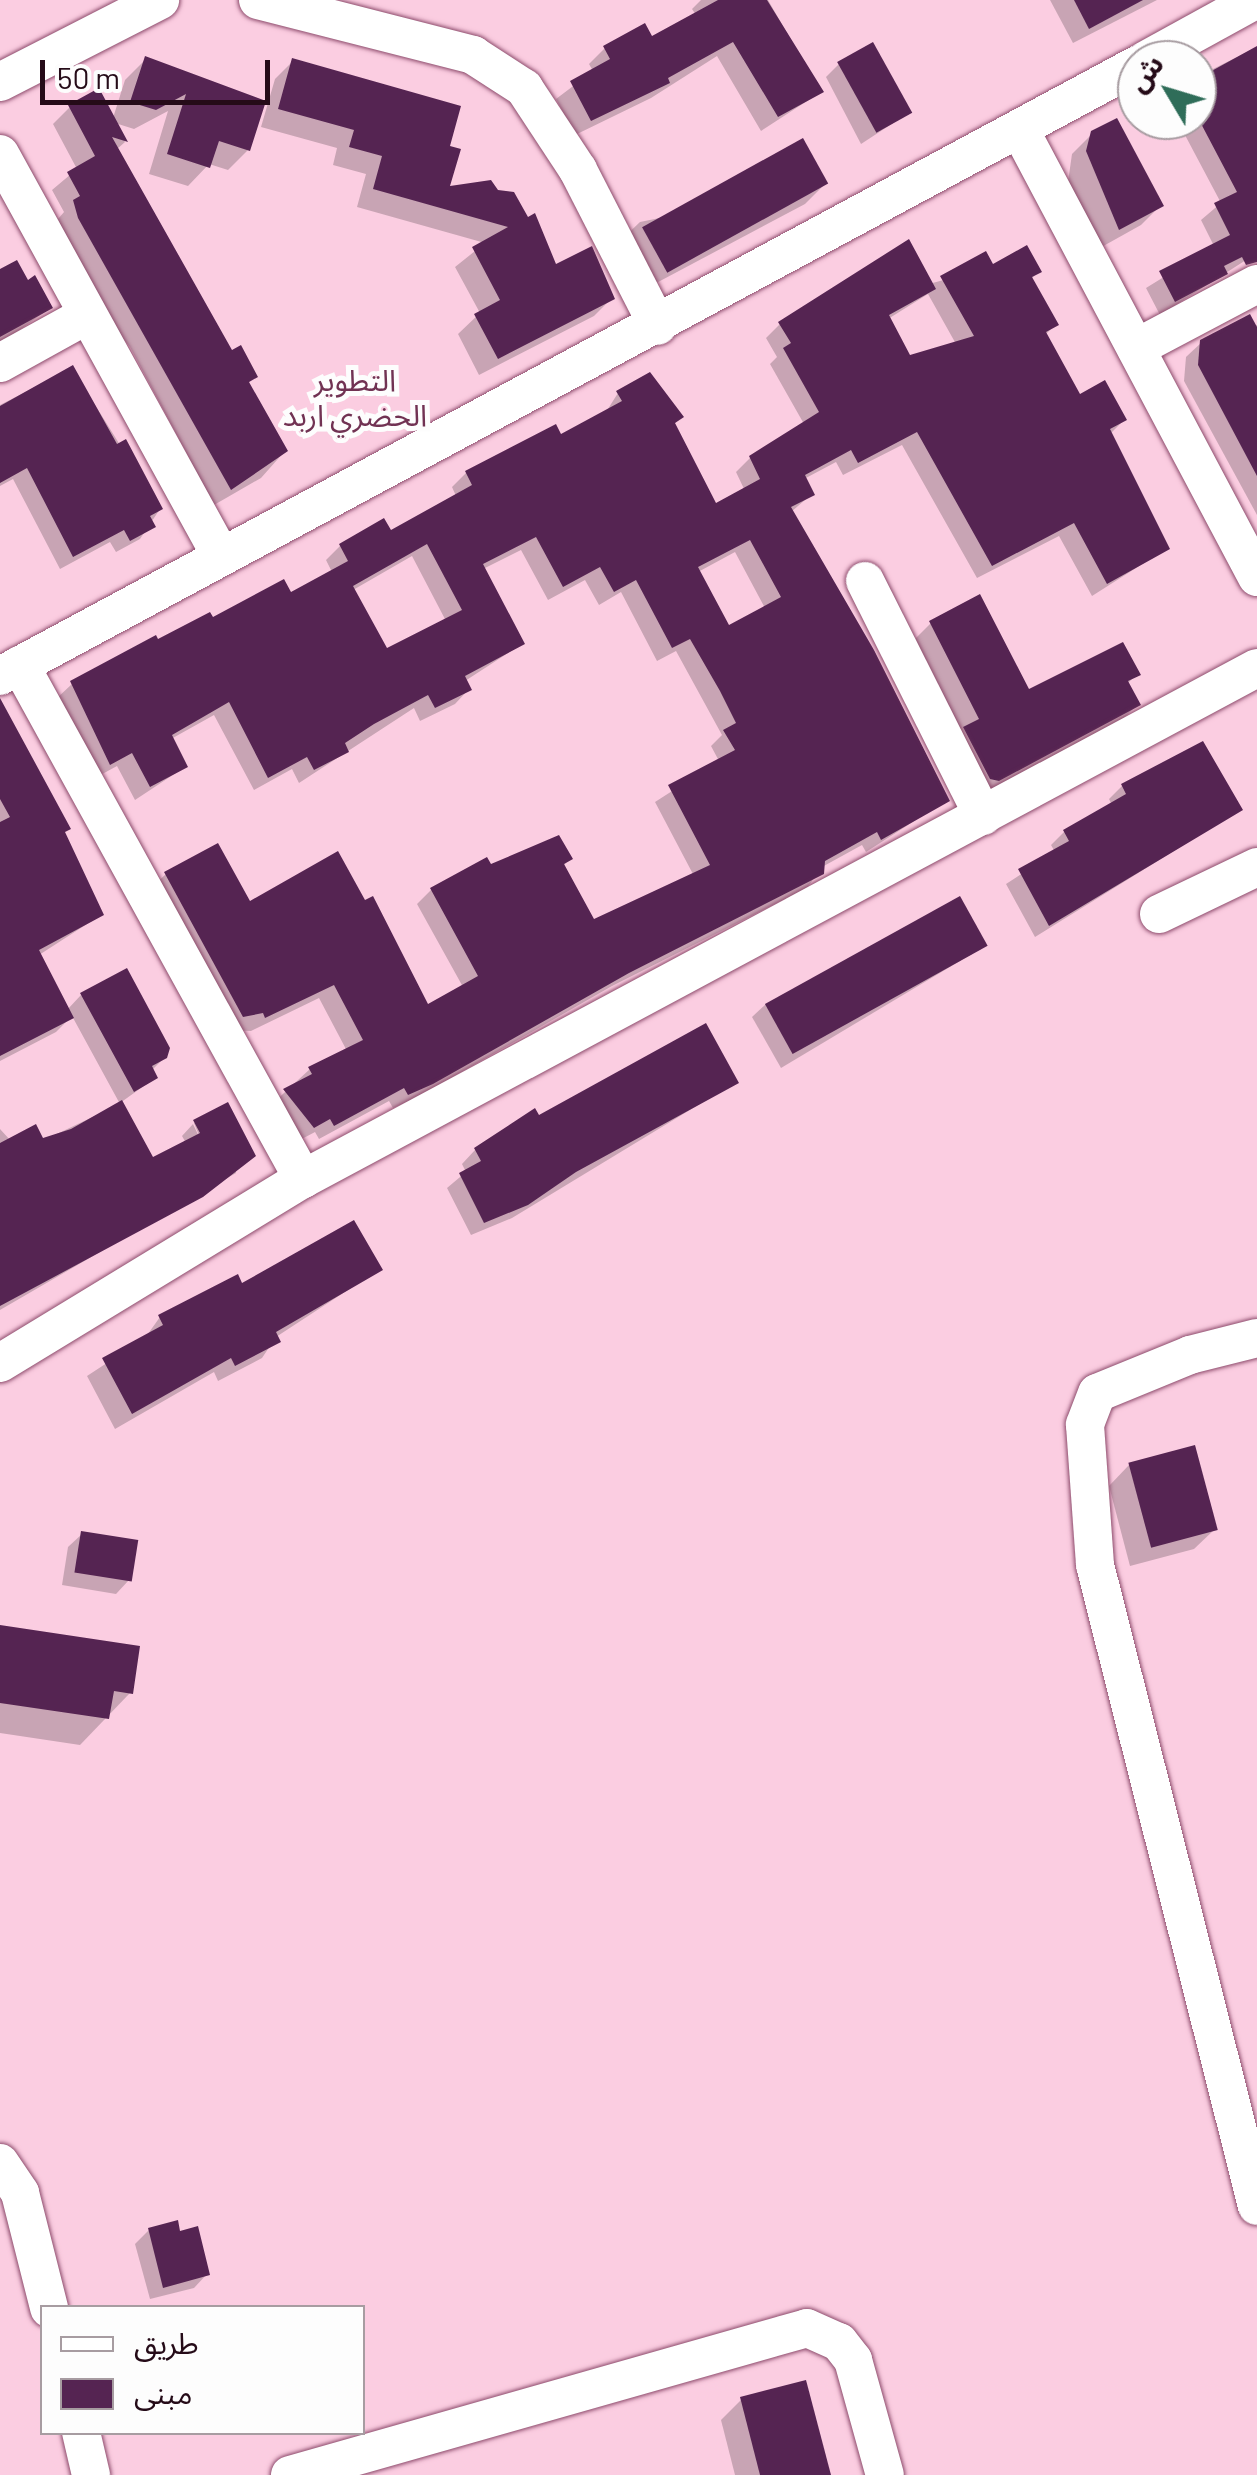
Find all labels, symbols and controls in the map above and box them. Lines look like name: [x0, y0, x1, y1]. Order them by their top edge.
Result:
scale bar: [45, 40, 275, 102]
north arrow: [1117, 40, 1217, 140]
text: ش: [1120, 47, 1170, 98]
text: 50 m: [57, 59, 120, 95]
district label: التطوير الحضري اربد: [283, 361, 427, 432]
legend: [40, 2305, 365, 2435]
text: طريق: [134, 2324, 199, 2360]
text: مبنى: [134, 2374, 192, 2410]

